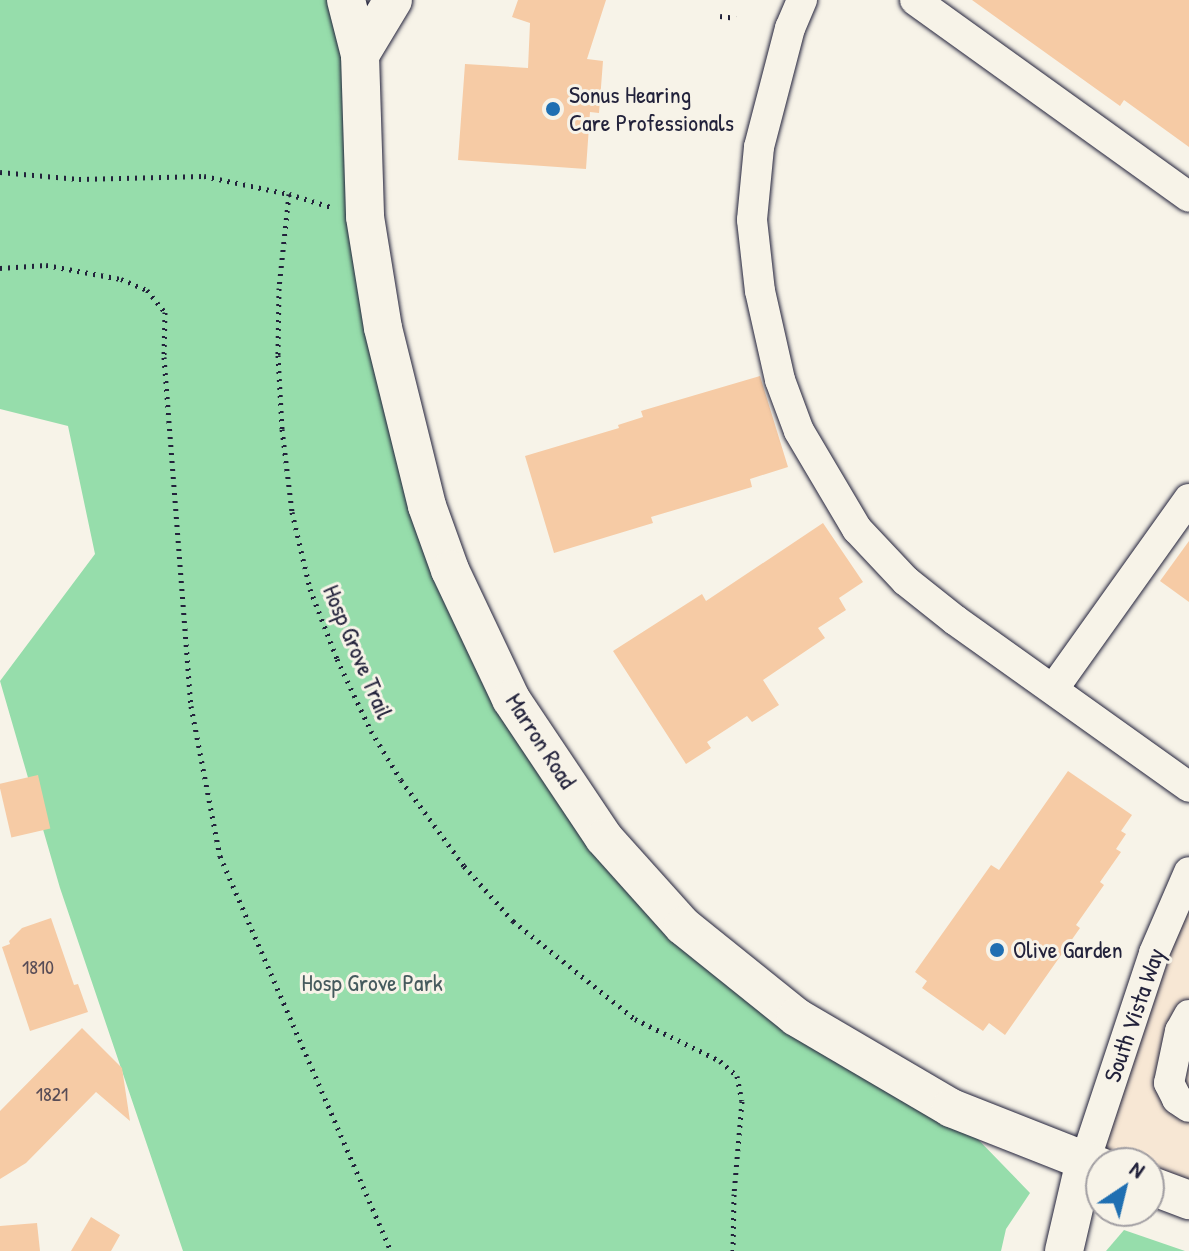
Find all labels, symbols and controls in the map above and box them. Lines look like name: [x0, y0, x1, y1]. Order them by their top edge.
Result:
place label: Sonus Hearing Care Professionals: [569, 81, 734, 137]
marker: Sonus Hearing Care Professionals: [544, 100, 562, 118]
street label: Hosp Grove Trail: [317, 581, 399, 723]
street label: Marron Road: [500, 688, 582, 794]
place label: Olive Garden: [1013, 936, 1123, 964]
marker: Olive Garden: [988, 941, 1006, 959]
street label: South Vista Way: [1098, 944, 1170, 1086]
house number: 1810: [22, 954, 54, 978]
park label: Hosp Grove Park: [301, 969, 443, 997]
house number: 1821: [36, 1081, 68, 1105]
north arrow: [1085, 1147, 1165, 1227]
text: N: [1124, 1153, 1151, 1185]

